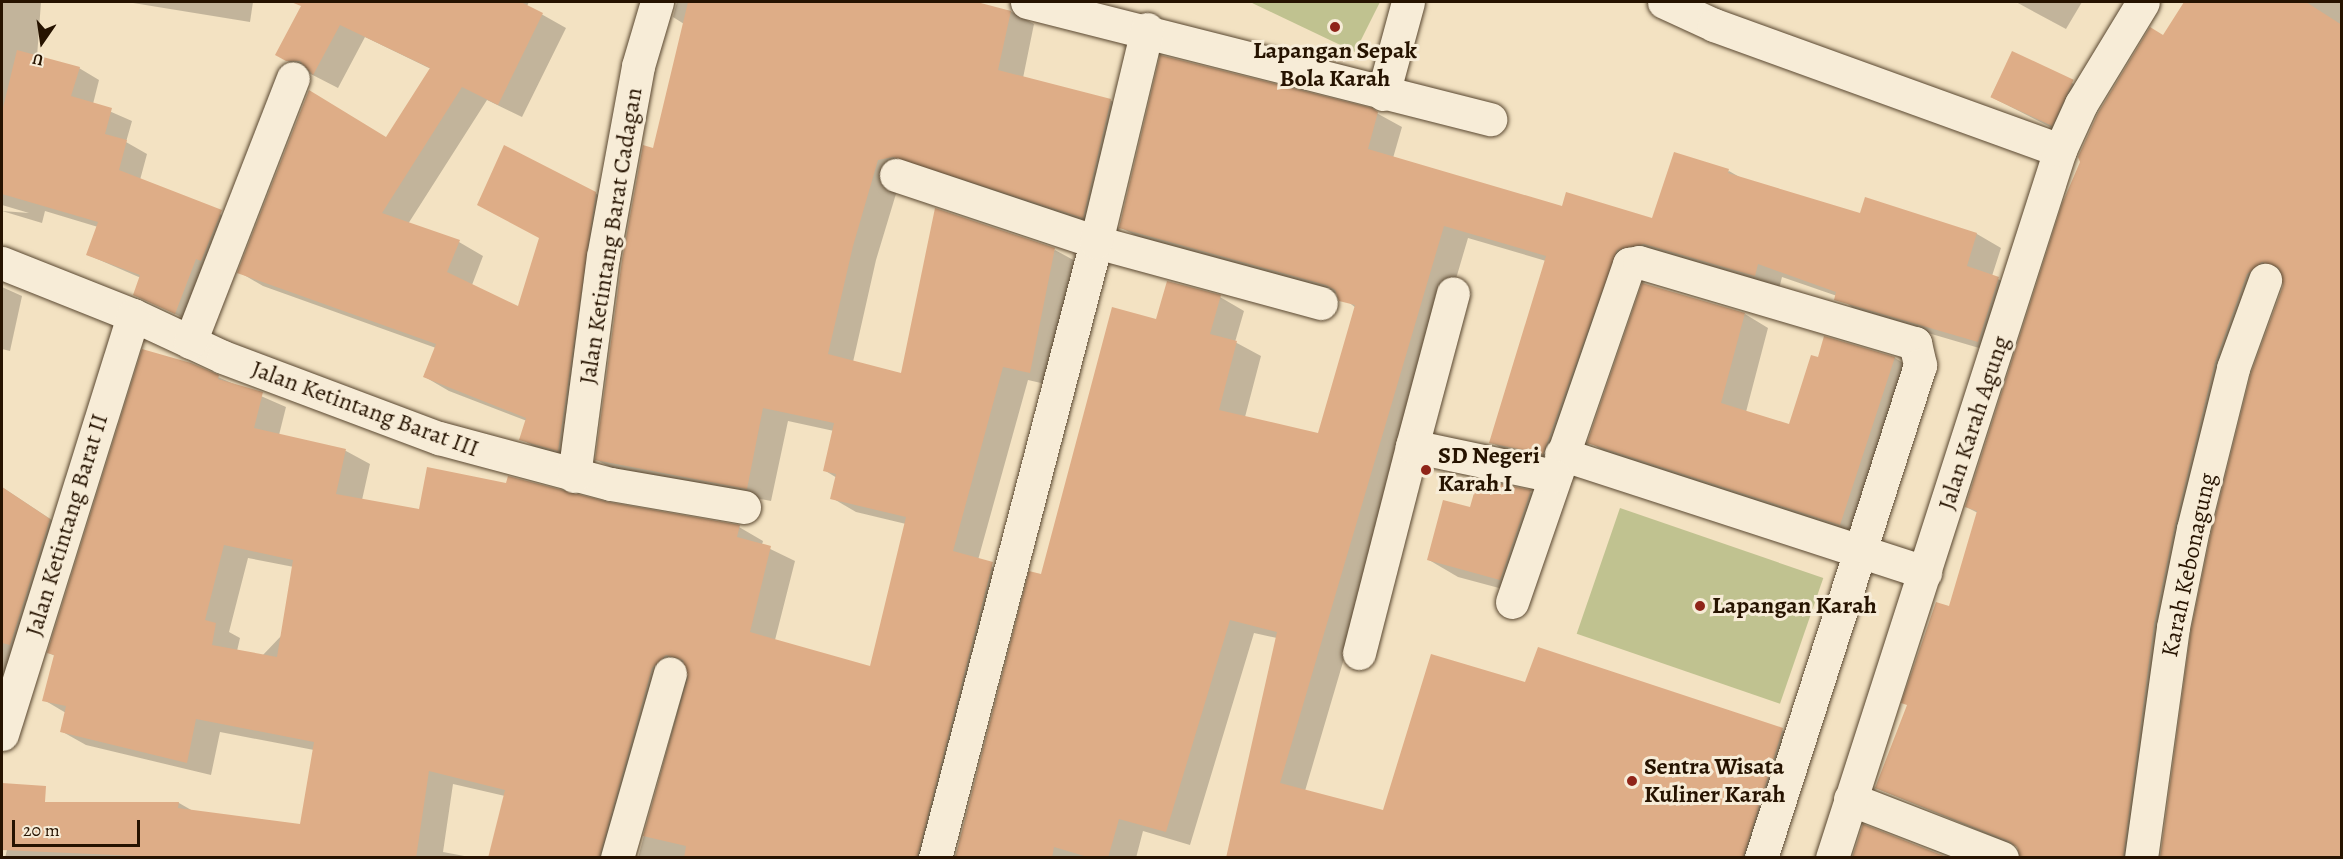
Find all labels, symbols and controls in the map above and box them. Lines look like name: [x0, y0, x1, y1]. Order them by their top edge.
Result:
north arrow: [12, 12, 72, 72]
marker: Lapangan Sepak Bola Karah: [1328, 20, 1342, 34]
place label: Lapangan Sepak Bola Karah: [1253, 37, 1417, 93]
text: U: [30, 48, 46, 71]
street label: Jalan Ketintang Barat Cadagan: [573, 86, 649, 386]
street label: Jalan Karah Agung: [1932, 332, 2016, 514]
street label: Jalan Ketintang Barat III: [248, 355, 482, 463]
street label: Jalan Ketintang Barat II: [19, 410, 115, 640]
place label: SD Negeri Karah I: [1438, 442, 1540, 498]
marker: SD Negeri Karah I: [1419, 463, 1433, 477]
street label: Karah Kebonagung: [2155, 470, 2223, 660]
place label: Lapangan Karah: [1712, 592, 1877, 620]
marker: Lapangan Karah: [1693, 599, 1707, 613]
place label: Sentra Wisata Kuliner Karah: [1644, 753, 1786, 809]
marker: Sentra Wisata Kuliner Karah: [1625, 774, 1639, 788]
scale bar: [15, 808, 142, 846]
text: 20 m: [23, 818, 60, 842]

